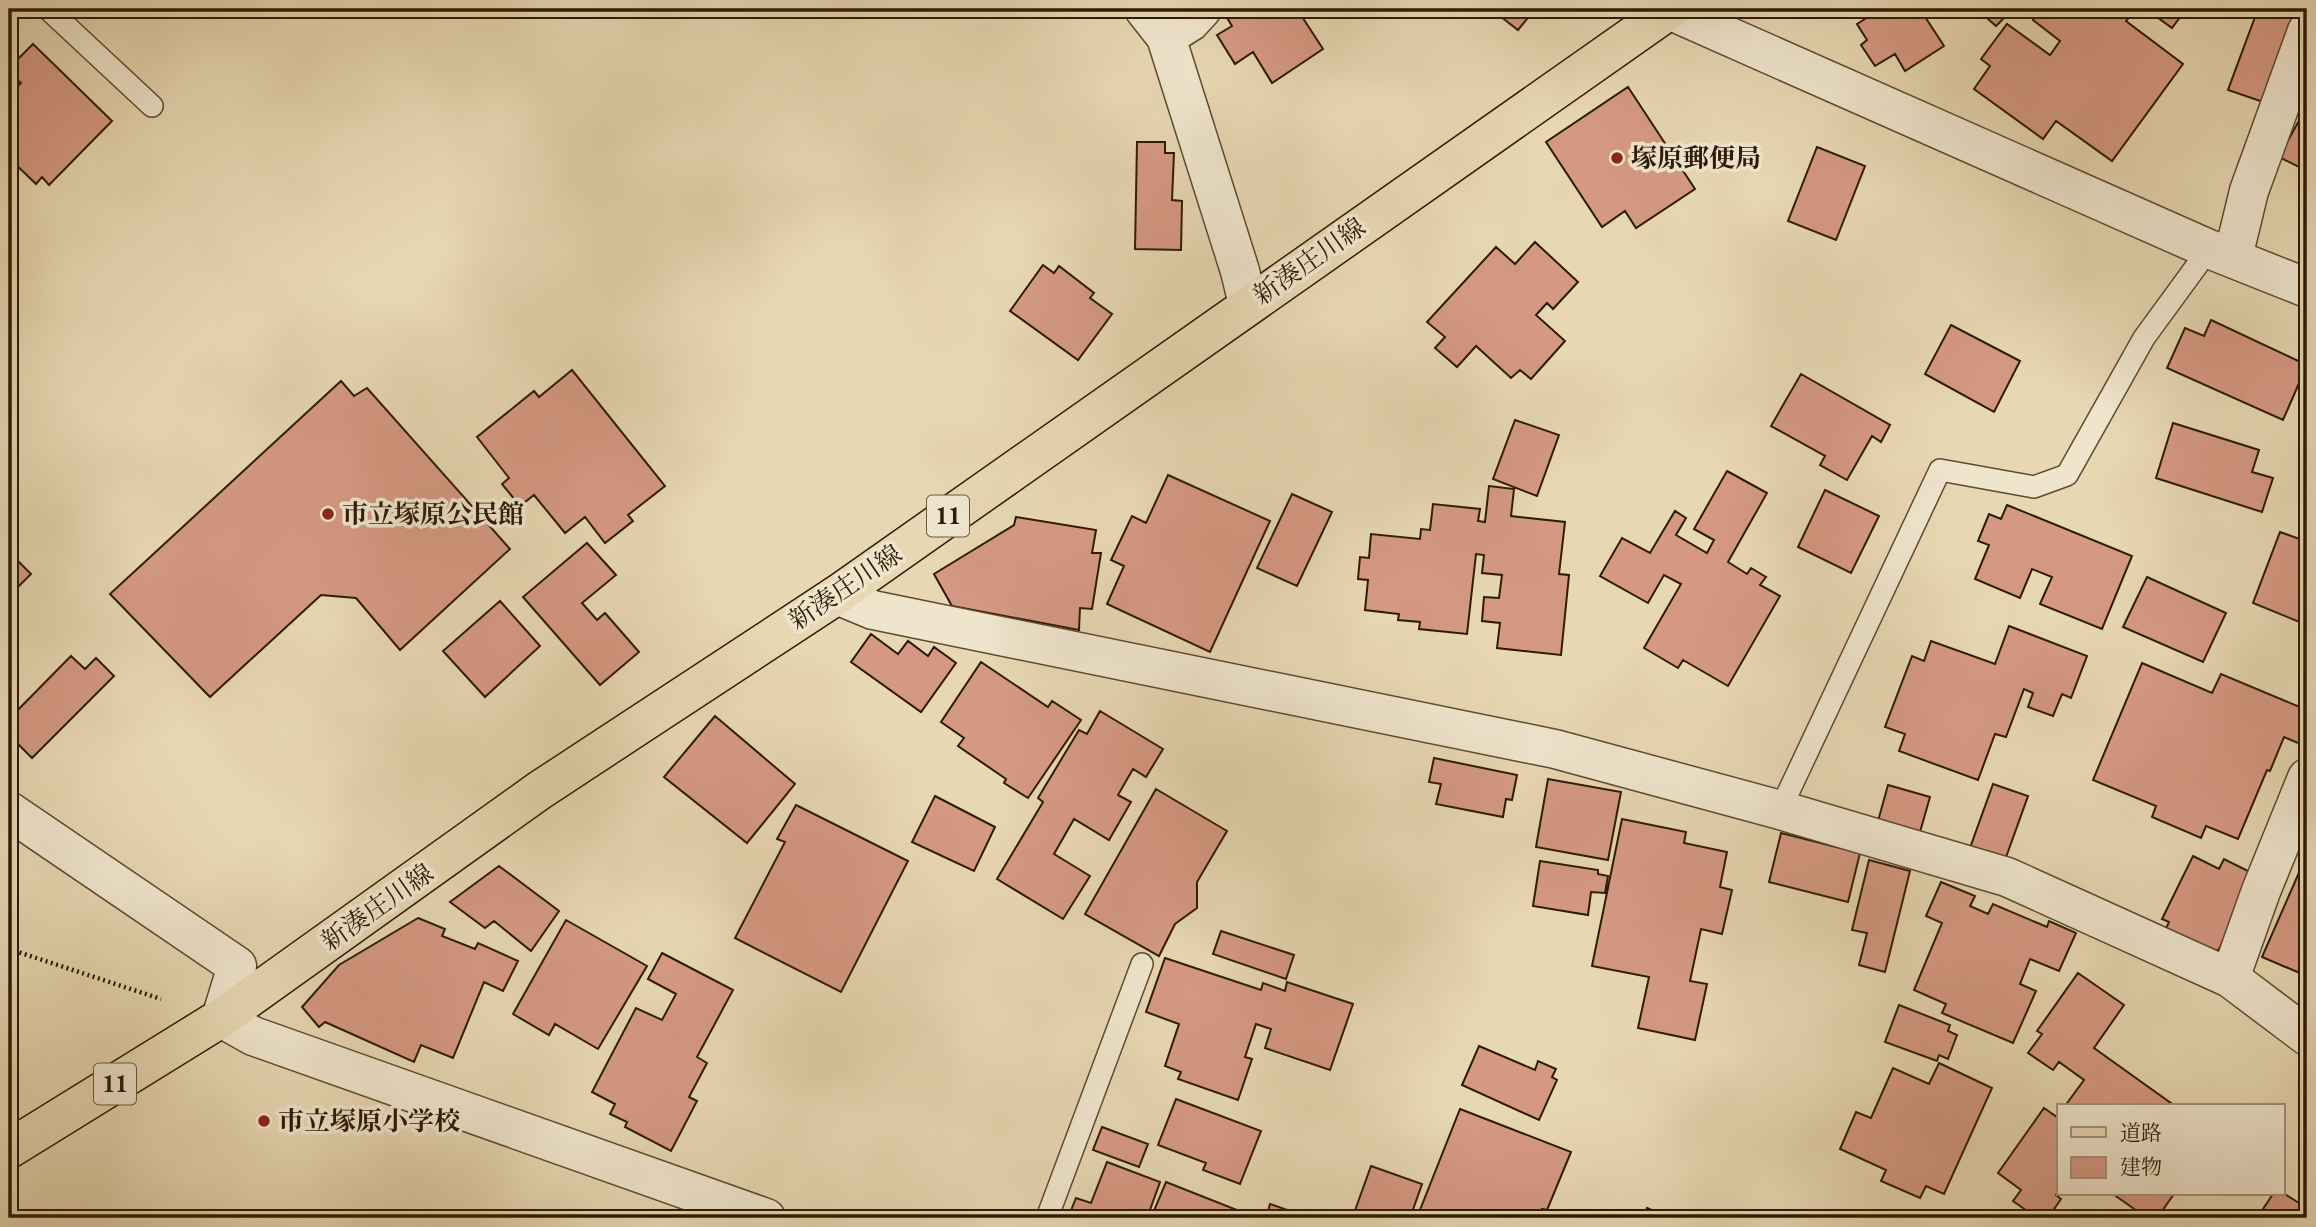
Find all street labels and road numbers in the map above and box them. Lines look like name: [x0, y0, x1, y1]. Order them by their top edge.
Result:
street label: 新湊庄川線: [1246, 210, 1372, 312]
road number: 11: [927, 495, 969, 536]
street label: 新湊庄川線: [782, 537, 908, 637]
street label: 新湊庄川線: [314, 856, 440, 958]
road number: 11: [94, 1064, 136, 1104]

